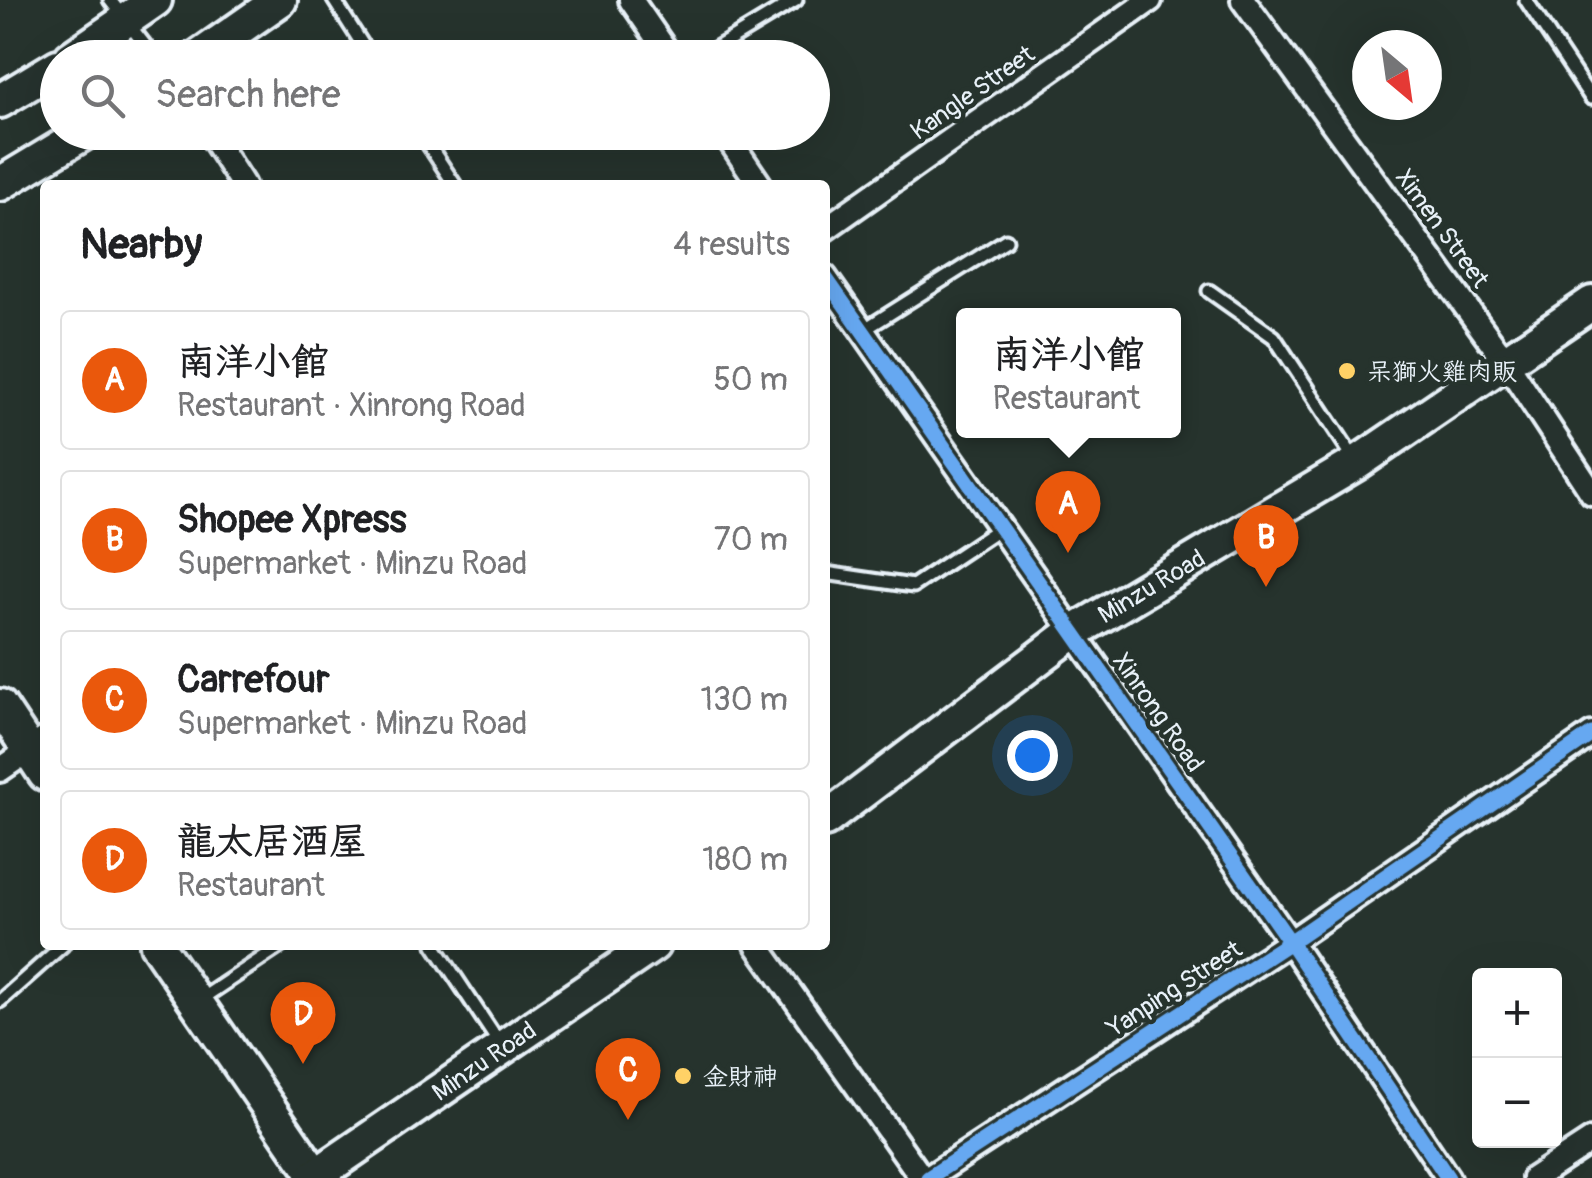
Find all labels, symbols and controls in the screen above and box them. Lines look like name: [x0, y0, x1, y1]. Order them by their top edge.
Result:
north arrow: [1352, 30, 1442, 120]
street label: Kangle Street: [905, 39, 1042, 147]
search box: [40, 40, 830, 150]
icon: search: [75, 68, 130, 123]
text: Search here: [155, 71, 341, 119]
street label: Ximen Street: [1388, 163, 1496, 295]
text: Nearby: [80, 219, 202, 271]
text: 4 results: [673, 225, 790, 265]
popup: [956, 308, 1181, 438]
text: 南洋小館: [992, 331, 1145, 379]
text: 南洋小館: [177, 338, 329, 386]
place label: 呆獅火雞肉販: [1367, 357, 1517, 388]
text: A: [104, 360, 125, 400]
text: 50 m: [713, 360, 788, 400]
marker: 呆獅火雞肉販: [1336, 360, 1358, 382]
text: Restaurant: [992, 379, 1140, 419]
text: Restaurant · Xinrong Road: [177, 386, 526, 426]
pin: A: [1036, 470, 1100, 553]
text: Shopee Xpress: [177, 496, 406, 544]
pin: B: [1234, 504, 1298, 587]
text: B: [105, 520, 124, 560]
text: 70 m: [714, 520, 788, 560]
street label: Minzu Road: [1093, 543, 1211, 631]
text: Supermarket · Minzu Road: [177, 544, 528, 584]
street label: Xinrong Road: [1105, 647, 1210, 778]
text: Carrefour: [177, 656, 329, 704]
text: C: [105, 680, 124, 720]
text: 130 m: [700, 680, 788, 720]
text: Supermarket · Minzu Road: [177, 704, 528, 744]
your location: [1007, 730, 1058, 781]
text: 龍太居酒屋: [177, 818, 367, 866]
text: D: [104, 840, 125, 880]
text: 180 m: [702, 840, 788, 880]
text: Restaurant: [177, 866, 325, 906]
street label: Yanping Street: [1101, 934, 1249, 1045]
map controls: [1472, 968, 1562, 1148]
button: +: [1472, 968, 1562, 1058]
pin: D: [270, 982, 336, 1064]
street label: Minzu Road: [427, 1015, 543, 1108]
pin: C: [596, 1038, 660, 1120]
button: −: [1472, 1058, 1562, 1148]
place label: 金財神: [703, 1062, 778, 1093]
marker: 金財神: [672, 1065, 694, 1087]

